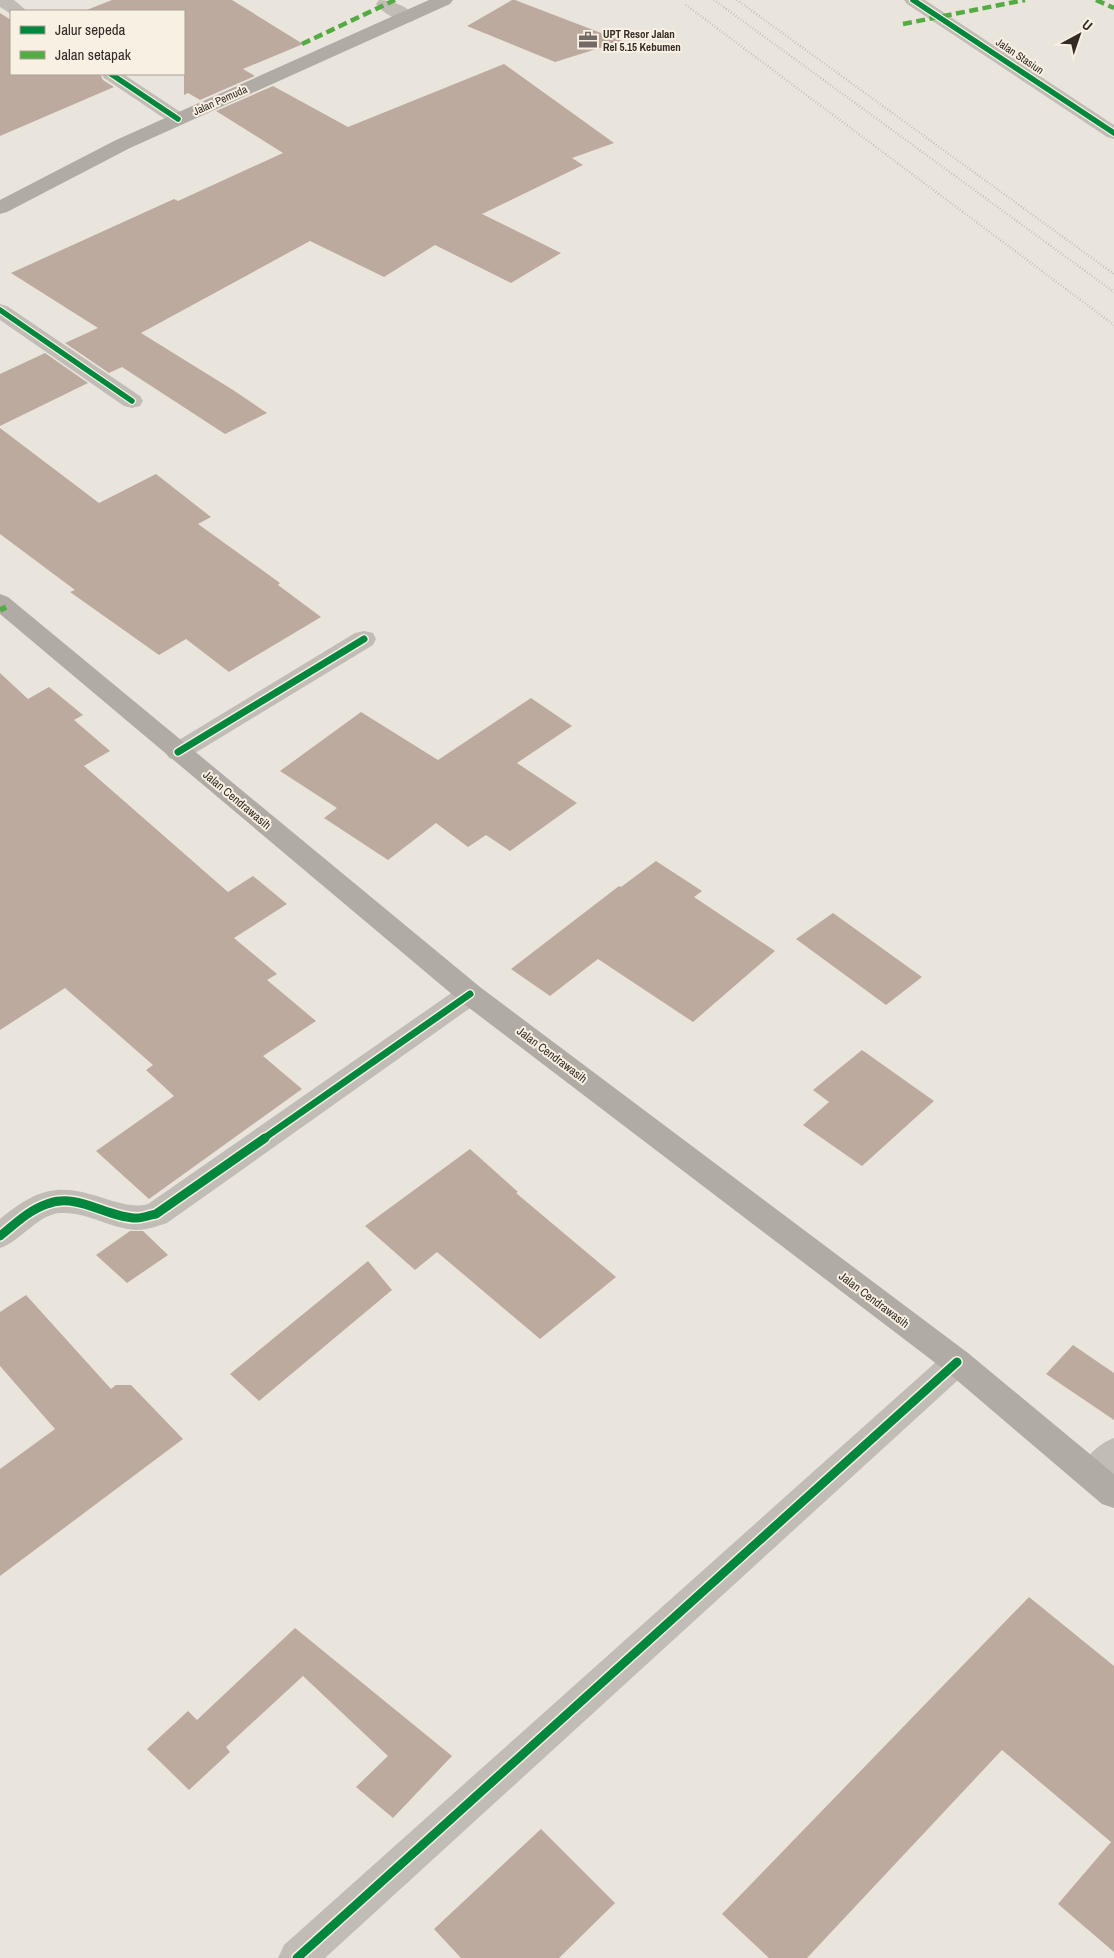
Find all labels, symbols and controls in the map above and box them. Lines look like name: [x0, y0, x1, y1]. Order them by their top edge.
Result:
legend: [10, 10, 185, 75]
north arrow: [1054, 10, 1104, 60]
text: U: [1078, 15, 1096, 35]
text: Jalur sepeda: [55, 19, 126, 40]
place label: UPT Resor Jalan Rel 5.15 Kebumen: [603, 27, 681, 54]
office icon: UPT Resor Jalan Rel 5.15 Kebumen: [577, 29, 599, 51]
street label: Jalan Stasiun: [993, 35, 1047, 77]
text: Jalan setapak: [55, 44, 132, 65]
street label: Jalan Pemuda: [191, 82, 249, 118]
street label: Jalan Cendrawasih: [200, 767, 274, 833]
street label: Jalan Cendrawasih: [514, 1023, 590, 1087]
street label: Jalan Cendrawasih: [836, 1268, 912, 1332]

